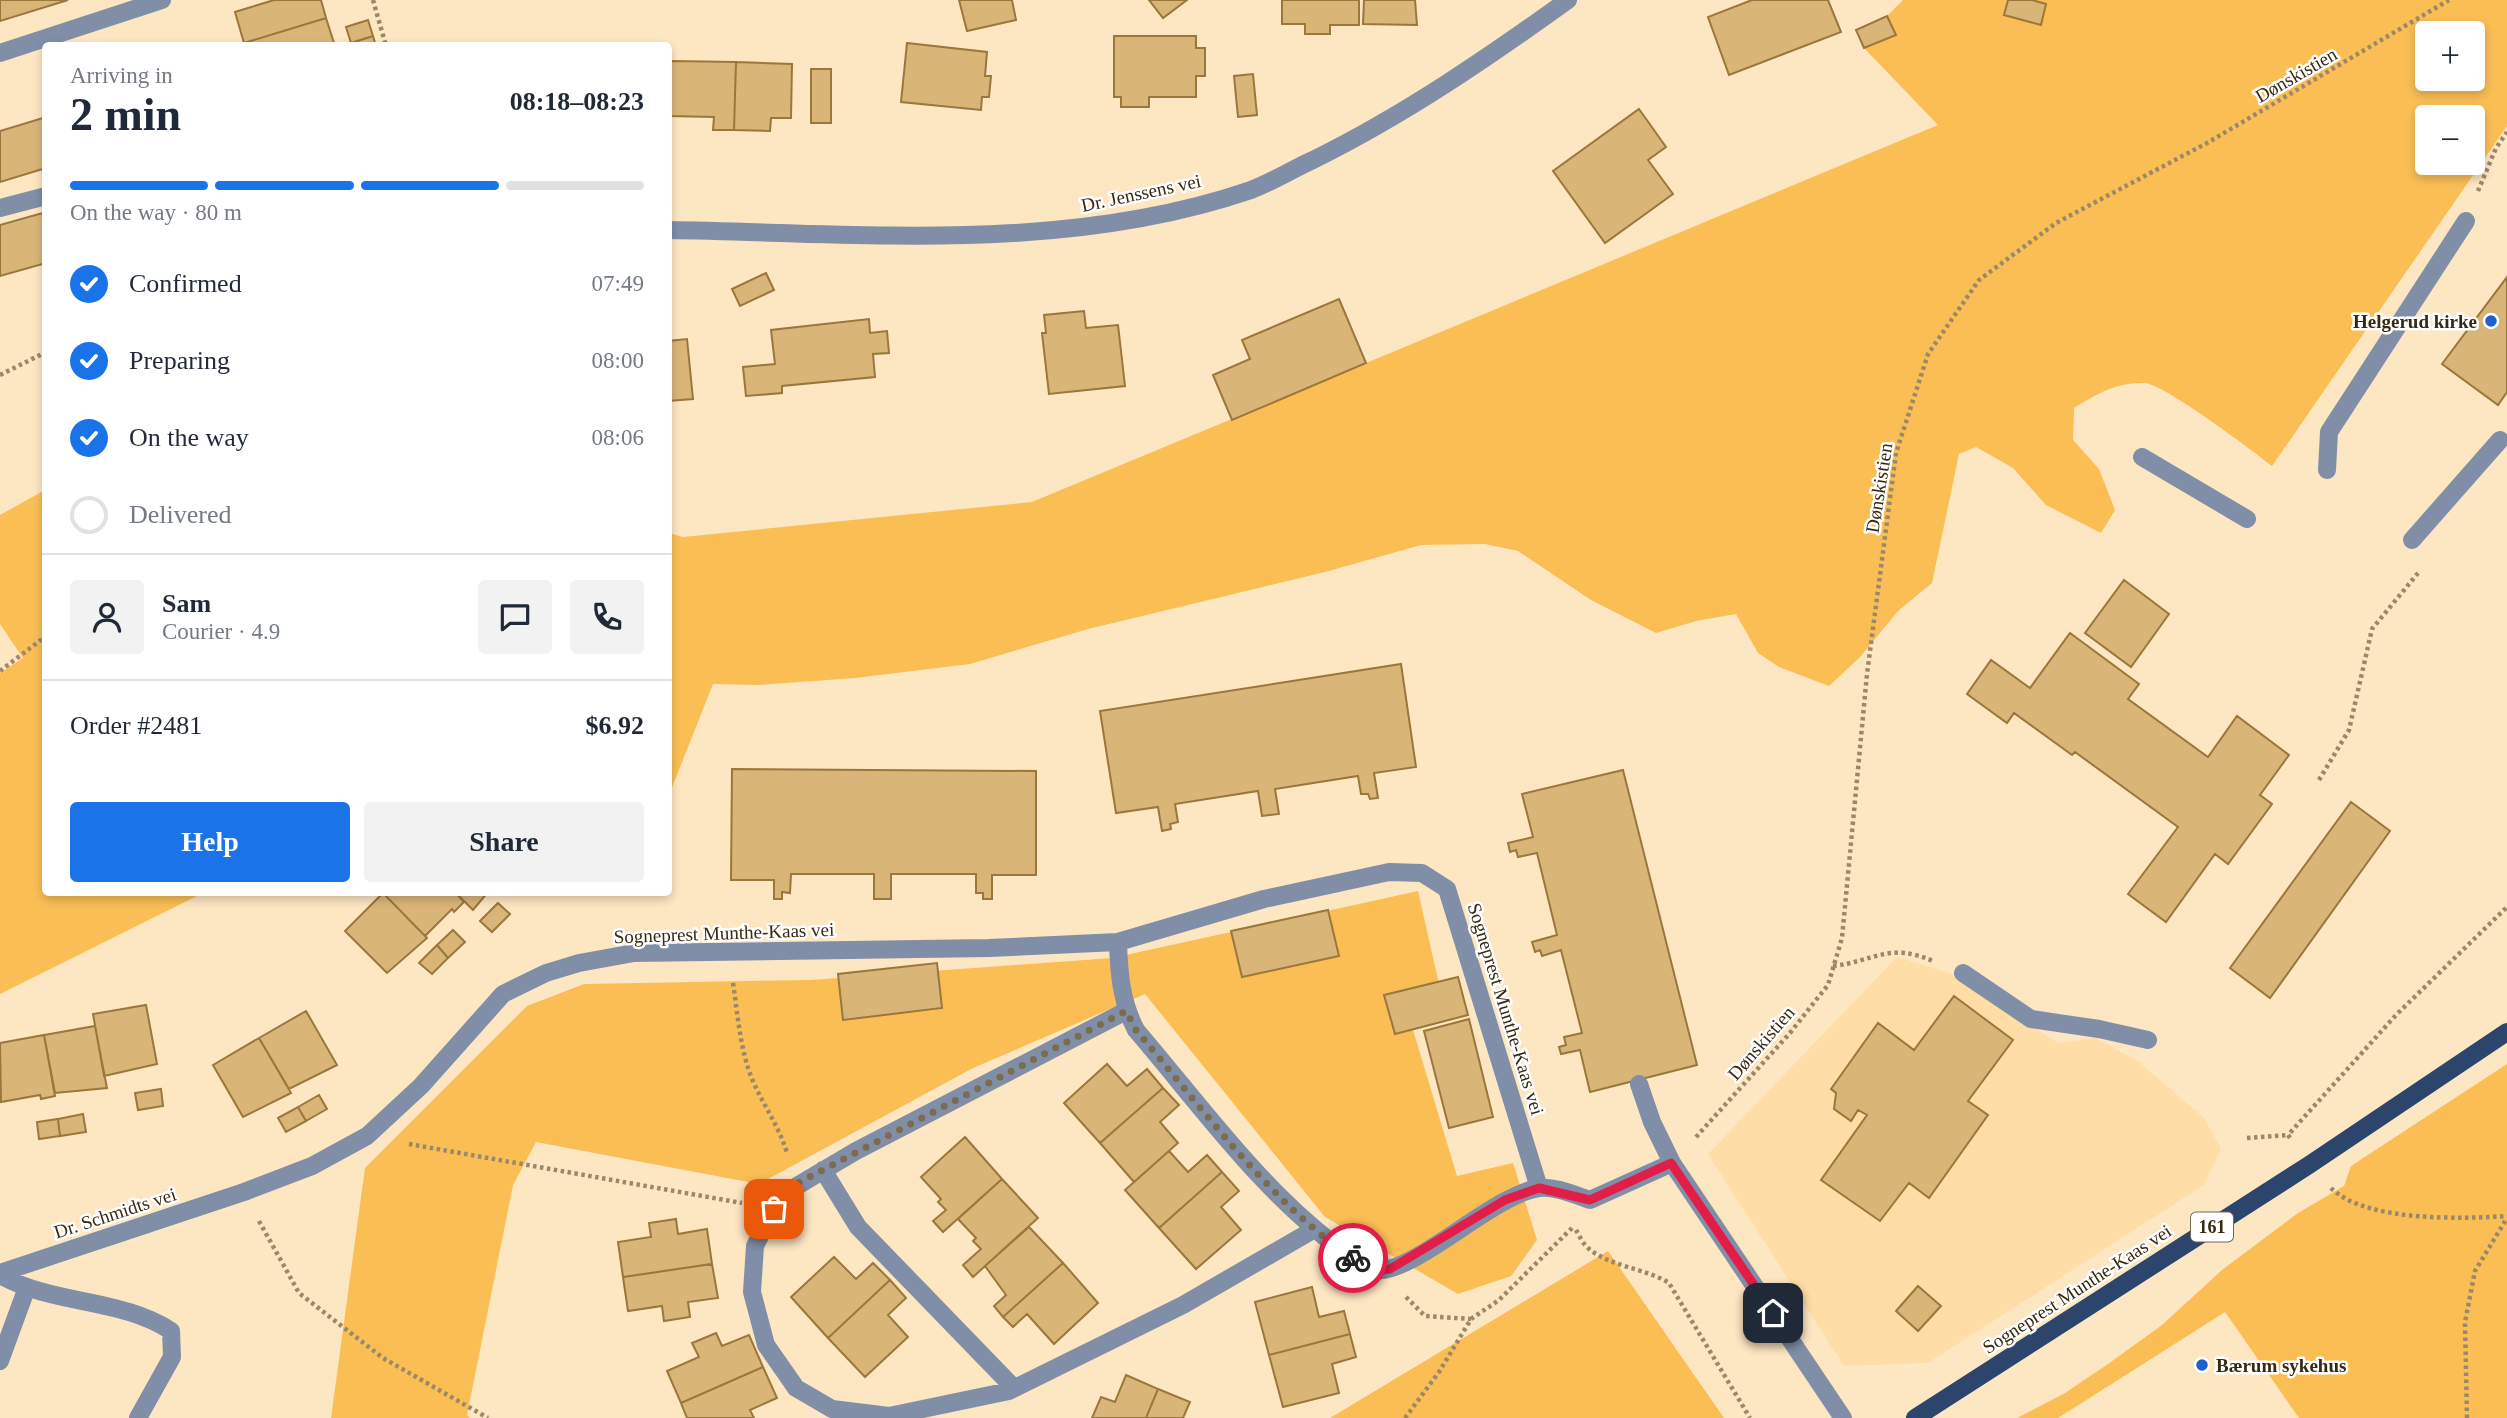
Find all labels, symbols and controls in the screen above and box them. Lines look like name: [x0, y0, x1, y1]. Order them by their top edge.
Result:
map controls: [2415, 21, 2485, 175]
button: +: [2415, 21, 2485, 91]
street label: Dønskistien: [2251, 43, 2341, 107]
text: Arriving in: [70, 63, 173, 88]
text: 08:18–08:23: [510, 87, 644, 116]
text: 2 min: [70, 89, 181, 140]
button: −: [2415, 105, 2485, 175]
street label: Dr. Jenssens vei: [1079, 170, 1203, 216]
text: On the way · 80 m: [70, 200, 242, 225]
icon: check: [70, 265, 108, 303]
text: Confirmed: [129, 269, 242, 298]
text: 07:49: [592, 271, 644, 296]
place label: Helgerud kirke: [2353, 311, 2477, 332]
marker: Helgerud kirke: [2483, 313, 2499, 329]
icon: check: [70, 342, 108, 380]
text: Preparing: [129, 346, 230, 375]
text: 08:00: [592, 348, 644, 373]
icon: check: [70, 419, 108, 457]
text: On the way: [129, 423, 249, 452]
text: 08:06: [592, 425, 644, 450]
street label: Dønskistien: [1862, 441, 1897, 534]
text: Delivered: [129, 500, 232, 529]
button: person: [70, 580, 144, 654]
button: chat: [478, 580, 552, 654]
button: phone: [570, 580, 644, 654]
text: Sam: [162, 589, 211, 618]
text: Courier · 4.9: [162, 619, 280, 644]
text: Order #2481: [70, 711, 202, 740]
text: $6.92: [586, 711, 644, 740]
button: Help: [70, 802, 350, 882]
button: Share: [364, 802, 644, 882]
street label: Sogneprest Munthe-Kaas vei: [1464, 900, 1548, 1118]
street label: Sogneprest Munthe-Kaas vei: [613, 919, 835, 947]
street label: Dønskistien: [1723, 1001, 1799, 1084]
pin: [744, 1179, 804, 1239]
street label: Dr. Schmidts vei: [51, 1183, 179, 1243]
icon: bag: [755, 1190, 793, 1228]
road number: 161: [2191, 1212, 2233, 1242]
street label: Sogneprest Munthe-Kaas vei: [1979, 1220, 2175, 1358]
courier: [1318, 1223, 1388, 1293]
icon: bike: [1334, 1239, 1372, 1277]
pin: [1743, 1283, 1803, 1343]
icon: home: [1754, 1294, 1792, 1332]
place label: Bærum sykehus: [2216, 1355, 2346, 1376]
marker: Bærum sykehus: [2194, 1357, 2210, 1373]

